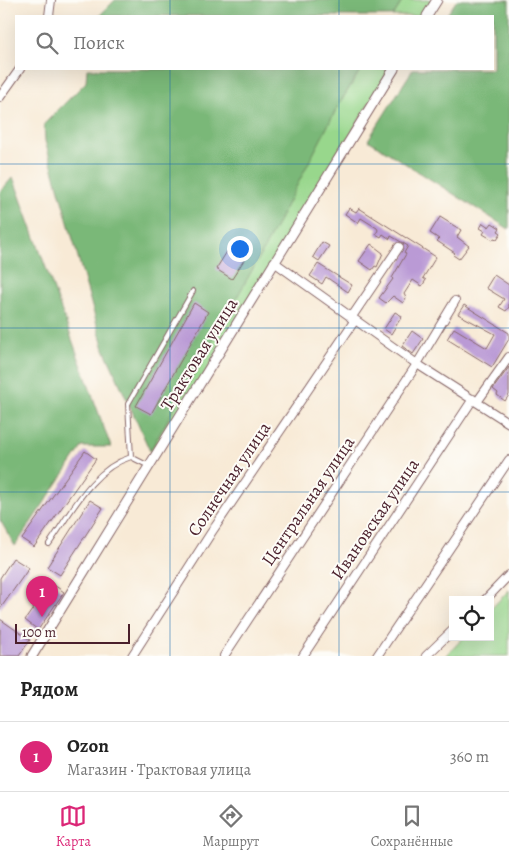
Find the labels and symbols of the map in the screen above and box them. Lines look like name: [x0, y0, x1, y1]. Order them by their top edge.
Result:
your location: [227, 236, 253, 262]
street label: Трактовая улица: [155, 293, 244, 415]
street label: Солнечная улица: [182, 416, 277, 541]
street label: Центральная улица: [256, 431, 361, 570]
street label: Ивановская улица: [325, 453, 425, 584]
pin: 1: [26, 576, 58, 617]
scale bar: [15, 621, 130, 644]

